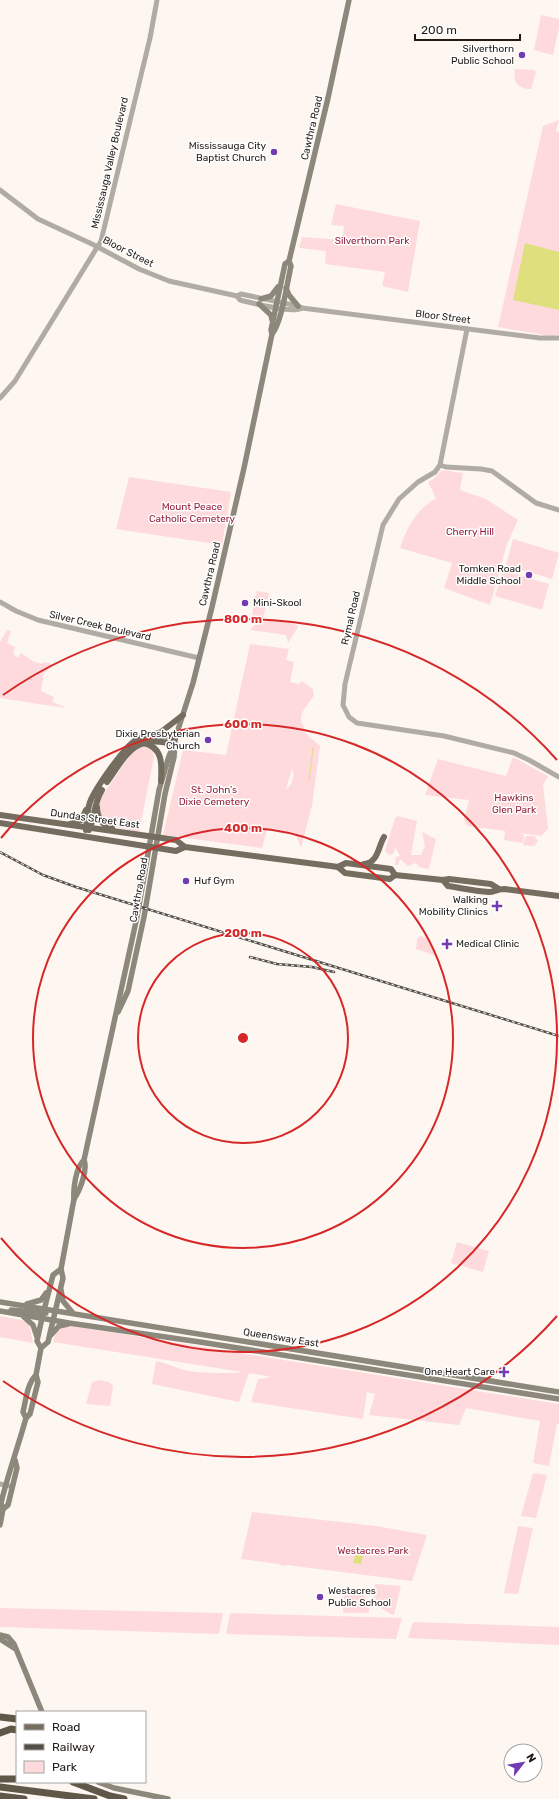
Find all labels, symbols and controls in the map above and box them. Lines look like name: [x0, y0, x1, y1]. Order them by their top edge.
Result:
scale bar: [415, 16, 520, 42]
text: 200 m: [421, 23, 457, 37]
place label: Silverthorn Public School: [451, 43, 514, 67]
marker: Silverthorn Public School: [517, 50, 527, 60]
street label: Cawthra Road: [299, 95, 325, 161]
street label: Mississauga Valley Boulevard: [89, 96, 131, 230]
place label: Mississauga City Baptist Church: [189, 140, 266, 164]
marker: Mississauga City Baptist Church: [269, 147, 279, 157]
street label: Bloor Street: [101, 234, 156, 270]
park label: Silverthorn Park: [335, 235, 410, 247]
street label: Bloor Street: [415, 308, 471, 326]
park label: Mount Peace Catholic Cemetery: [149, 501, 236, 525]
park label: Cherry Hill: [446, 526, 494, 538]
street label: Cawthra Road: [197, 541, 223, 607]
place label: Tomken Road Middle School: [457, 563, 521, 587]
marker: Tomken Road Middle School: [524, 570, 534, 580]
street label: Rymal Road: [339, 590, 363, 646]
place label: Mini-Skool: [253, 597, 302, 609]
marker: Mini-Skool: [240, 598, 250, 608]
street label: Silver Creek Boulevard: [48, 608, 152, 644]
text: 800 m: [224, 612, 262, 626]
text: 600 m: [224, 717, 262, 731]
place label: Dixie Presbyterian Church: [115, 728, 200, 752]
marker: Dixie Presbyterian Church: [203, 735, 213, 745]
park label: St. John’s Dixie Cemetery: [179, 784, 250, 808]
park label: Hawkins Glen Park: [492, 792, 537, 816]
street label: Dundas Street East: [50, 807, 140, 831]
text: 400 m: [224, 821, 262, 835]
street label: Cawthra Road: [127, 857, 151, 923]
place label: Huf Gym: [194, 875, 235, 887]
marker: Huf Gym: [181, 876, 191, 886]
place label: Walking Mobility Clinics: [419, 894, 488, 918]
marker: Walking Mobility Clinics: [491, 900, 503, 912]
text: 200 m: [224, 926, 262, 940]
marker: Medical Clinic: [441, 938, 453, 950]
place label: Medical Clinic: [456, 938, 520, 950]
centre of rings: [236, 1031, 250, 1045]
street label: Queensway East: [242, 1326, 320, 1350]
place label: One Heart Care: [424, 1366, 495, 1378]
marker: One Heart Care: [498, 1366, 510, 1378]
park label: Westacres Park: [337, 1545, 409, 1557]
place label: Westacres Public School: [328, 1585, 391, 1609]
marker: Westacres Public School: [315, 1592, 325, 1602]
legend: [16, 1711, 146, 1783]
text: Road: [52, 1720, 80, 1734]
text: Railway: [52, 1740, 95, 1754]
north arrow: [503, 1743, 543, 1783]
text: N: [524, 1751, 539, 1765]
text: Park: [52, 1760, 78, 1774]

